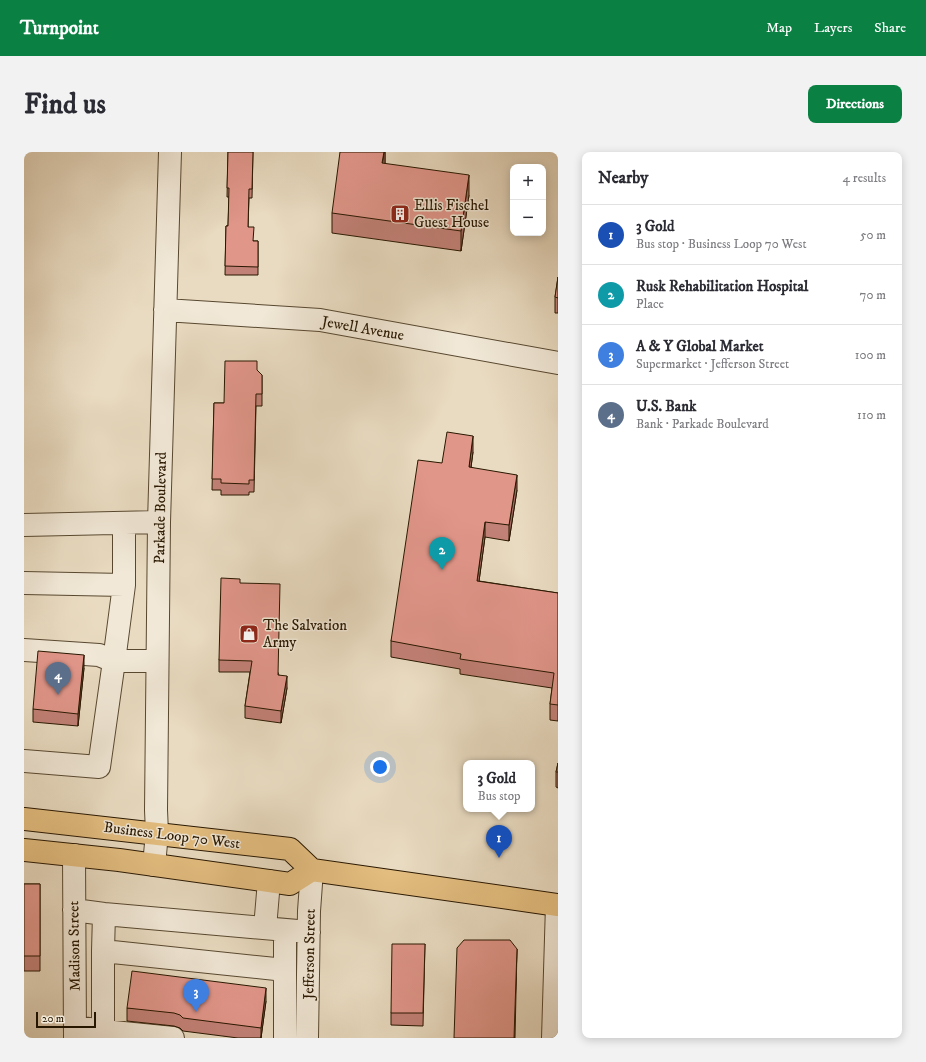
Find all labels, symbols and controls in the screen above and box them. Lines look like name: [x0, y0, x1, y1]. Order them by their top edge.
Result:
text: Turnpoint: [20, 17, 99, 40]
text: Map: [766, 19, 792, 37]
text: Layers: [814, 19, 852, 37]
text: Share: [874, 19, 906, 37]
button: Directions: [808, 85, 902, 123]
text: Find us: [24, 87, 106, 122]
map controls: [510, 164, 546, 236]
button: +: [510, 164, 546, 200]
text: Nearby: [598, 167, 648, 189]
text: 4 results: [843, 170, 886, 186]
place label: Ellis Fischel Guest House: [414, 196, 489, 232]
button: −: [510, 200, 546, 236]
building icon: Ellis Fischel Guest House: [389, 203, 411, 225]
text: 3 Gold: [636, 217, 675, 236]
text: 1: [609, 227, 613, 243]
text: 50 m: [860, 227, 886, 243]
text: Bus stop · Business Loop 70 West: [636, 236, 807, 252]
text: Rusk Rehabilitation Hospital: [636, 277, 808, 296]
text: 2: [608, 287, 614, 303]
text: 70 m: [860, 287, 886, 303]
text: Place: [636, 296, 664, 312]
street label: Jewell Avenue: [318, 312, 406, 345]
text: A & Y Global Market: [636, 337, 763, 356]
text: 3: [609, 347, 613, 363]
text: 100 m: [855, 347, 886, 363]
text: Supermarket · Jefferson Street: [636, 356, 789, 372]
text: U.S. Bank: [636, 397, 696, 416]
text: 4: [607, 407, 615, 423]
text: 110 m: [857, 407, 886, 423]
text: Bank · Parkade Boulevard: [636, 416, 769, 432]
street label: Parkade Boulevard: [150, 451, 171, 564]
pin: 2: [429, 537, 455, 570]
place label: The Salvation Army: [263, 616, 347, 652]
shop icon: The Salvation Army: [238, 623, 260, 645]
pin: 4: [45, 662, 71, 695]
your location: [370, 757, 390, 777]
popup: [463, 760, 535, 812]
text: 3 Gold: [478, 769, 516, 788]
text: Bus stop: [478, 788, 521, 804]
street label: Business Loop 70 West: [103, 818, 241, 853]
pin: 1: [486, 825, 512, 858]
street label: Madison Street: [64, 901, 85, 991]
street label: Jefferson Street: [299, 908, 320, 1002]
pin: 3: [183, 979, 209, 1012]
scale bar: [36, 1010, 96, 1029]
text: 20 m: [42, 1012, 64, 1026]

